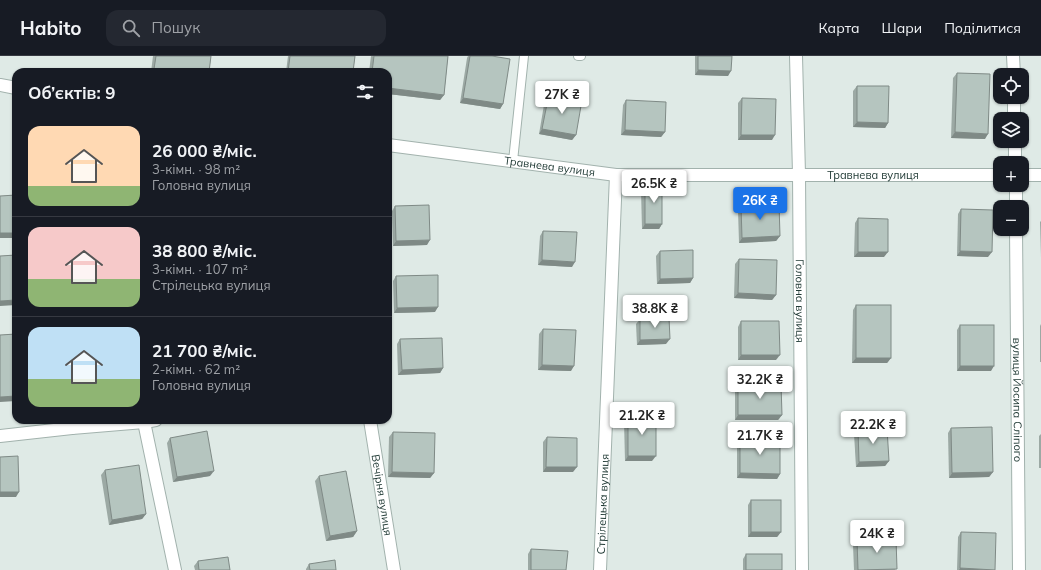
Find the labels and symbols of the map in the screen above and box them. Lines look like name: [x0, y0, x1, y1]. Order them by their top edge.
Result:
pin: 27K ₴: [534, 81, 590, 115]
street label: Травнева вулиця: [503, 153, 596, 179]
street label: Травнева вулиця: [827, 168, 919, 182]
pin: 26.5K ₴: [617, 170, 691, 204]
pin: 26K ₴: [732, 187, 788, 221]
street label: Головна вулиця: [793, 259, 807, 343]
pin: 38.8K ₴: [618, 295, 692, 329]
street label: вулиця Йосипа Сліпого: [1010, 338, 1025, 462]
pin: 32.2K ₴: [723, 366, 797, 400]
pin: 21.2K ₴: [605, 402, 679, 436]
pin: 22.2K ₴: [836, 411, 910, 445]
pin: 21.7K ₴: [723, 422, 797, 456]
street label: Вечірня вулиця: [369, 453, 395, 537]
street label: Стрілецька вулиця: [594, 454, 612, 555]
pin: 24K ₴: [849, 520, 905, 554]

